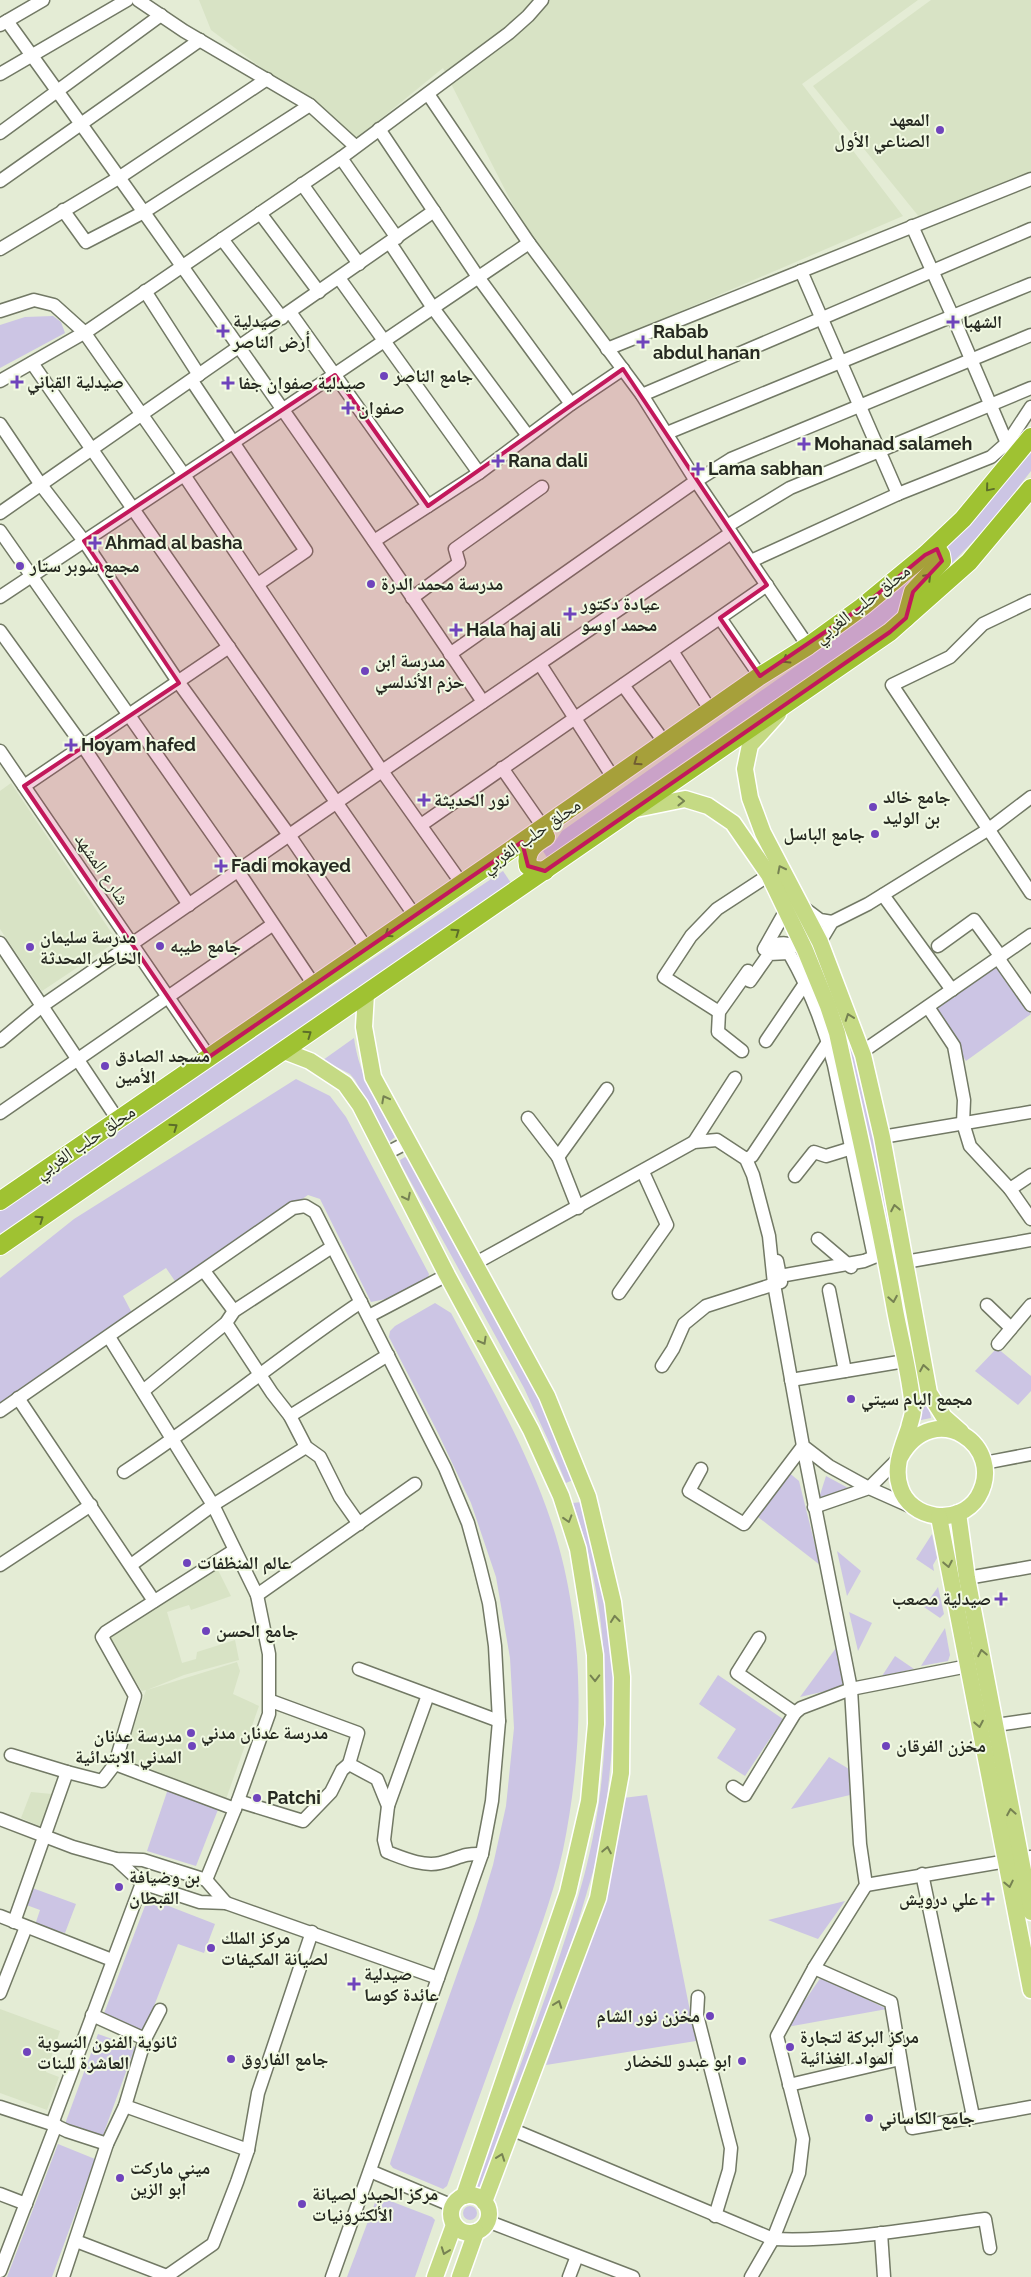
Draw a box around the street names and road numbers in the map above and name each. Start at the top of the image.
street label: محلق حلب الغربي [810,560,917,651]
street label: محلق حلب الغربي [477,794,587,881]
street label: شارع المشهد [70,829,134,909]
street label: محلق حلب الغربي [31,1100,141,1187]

